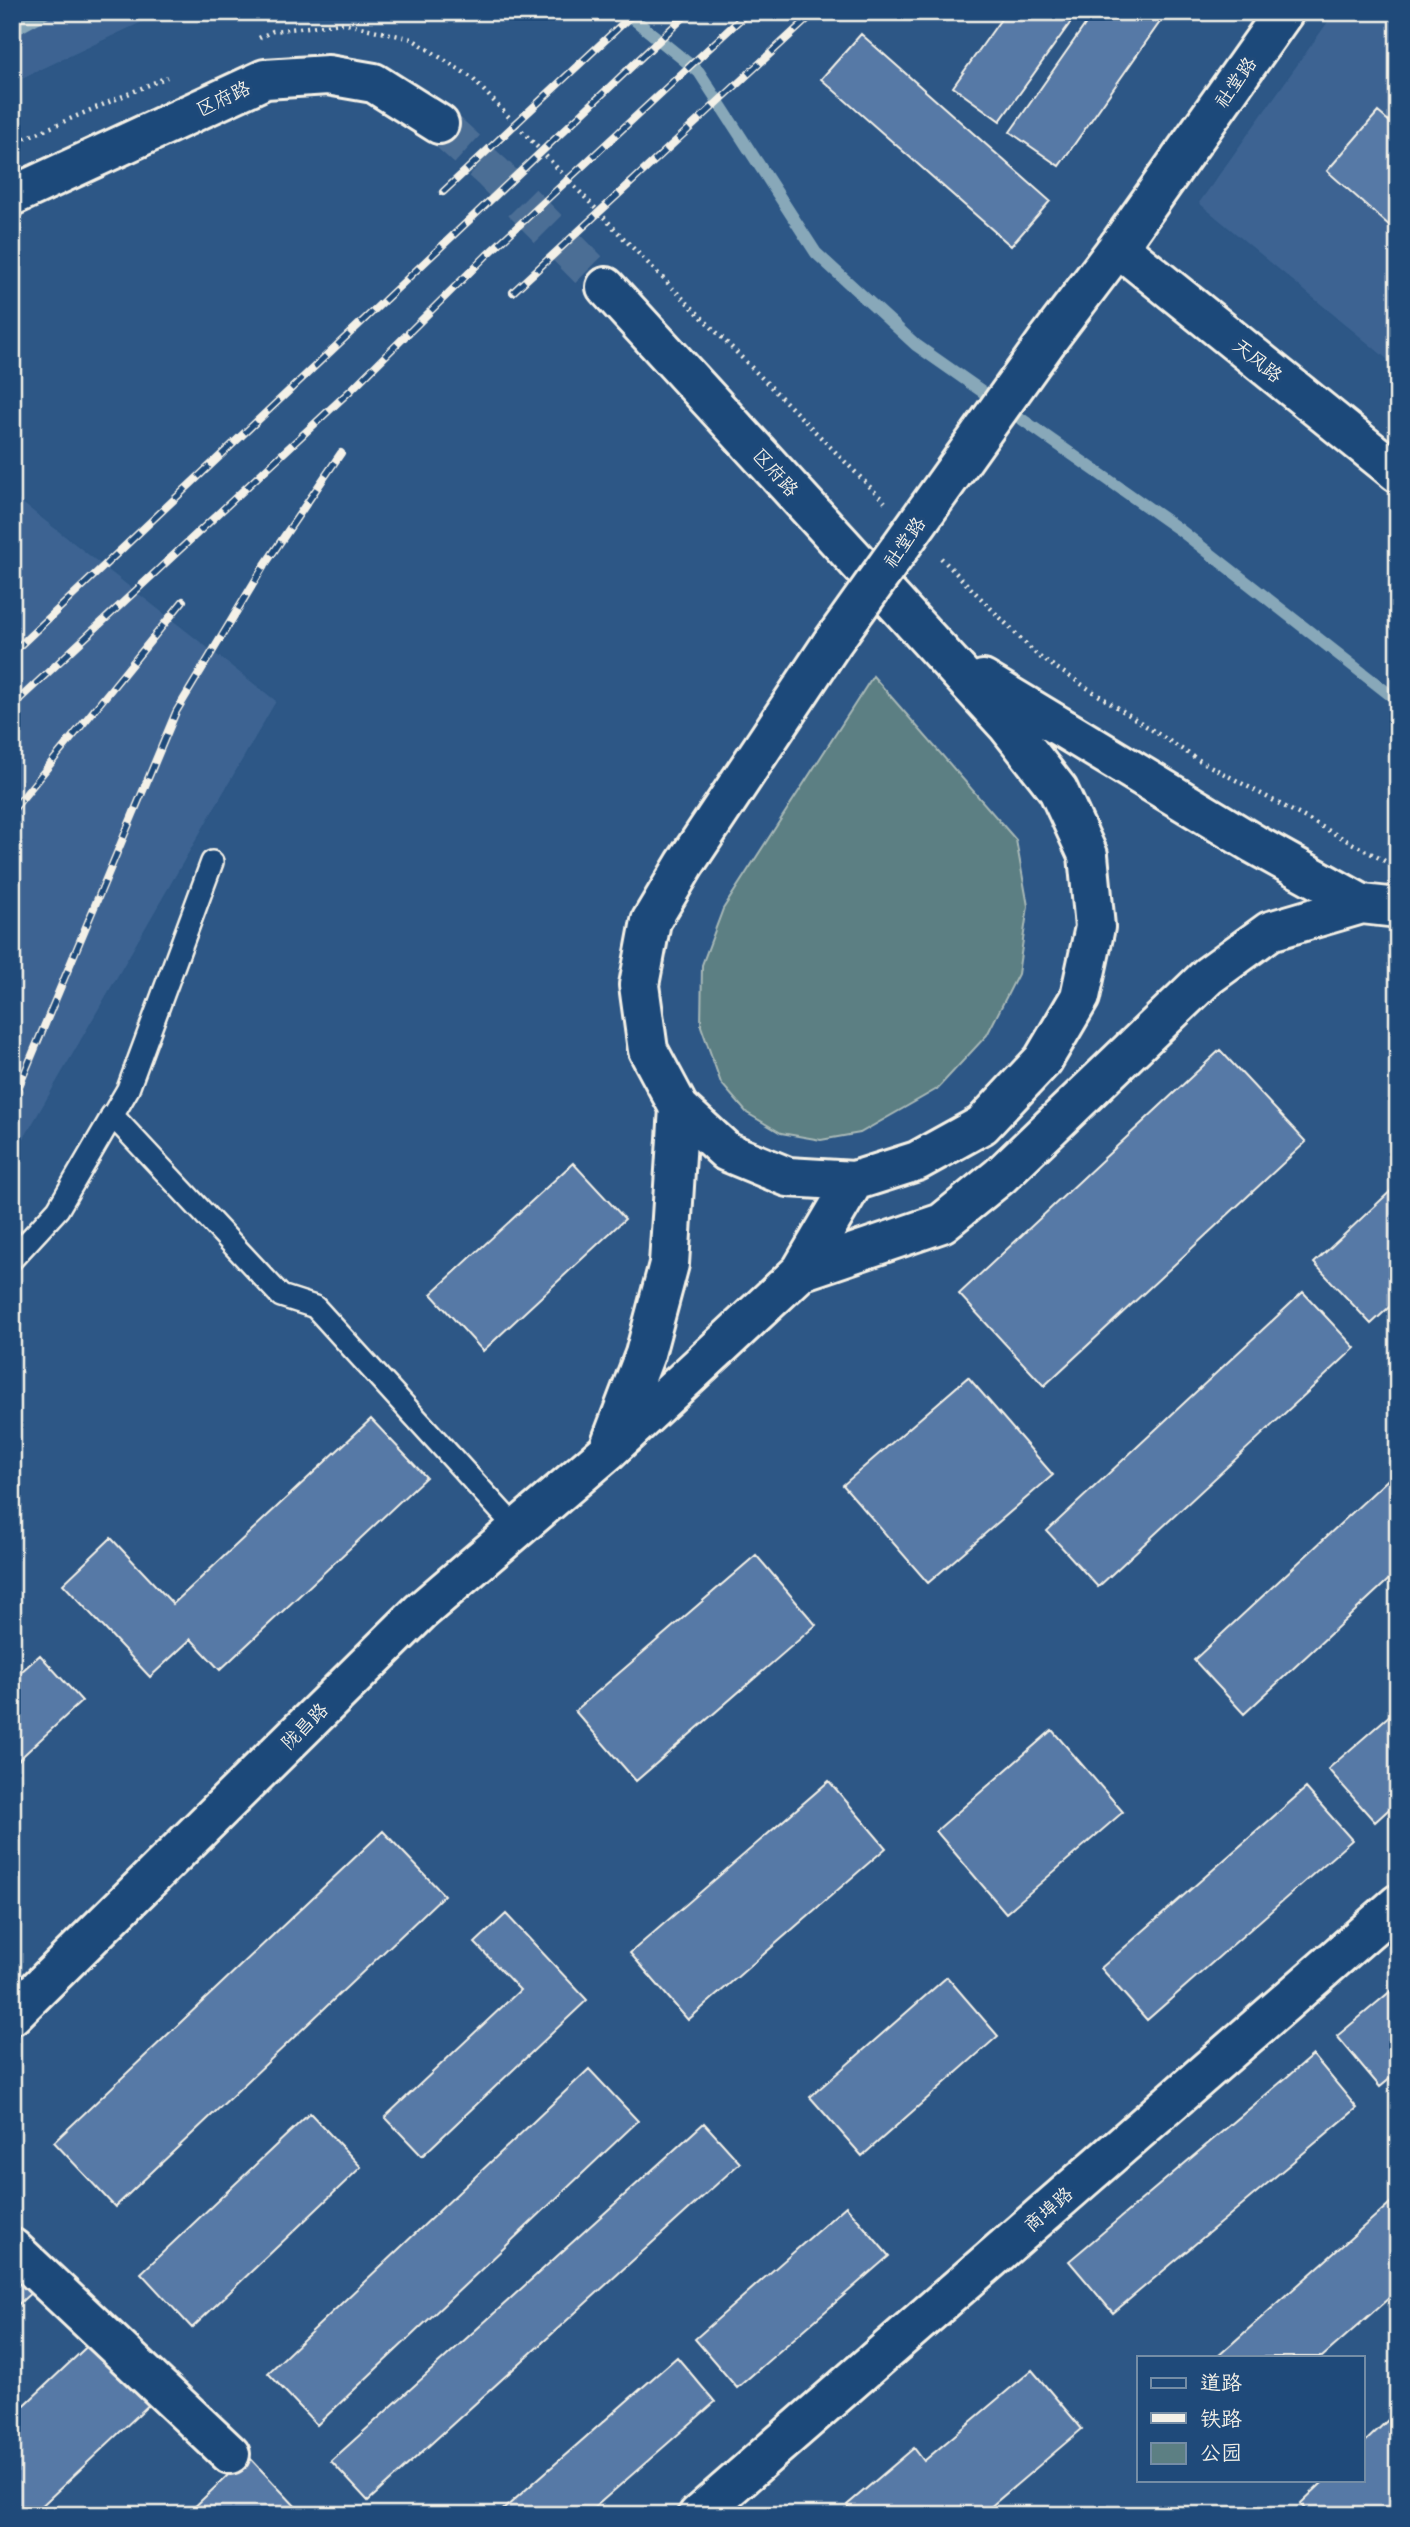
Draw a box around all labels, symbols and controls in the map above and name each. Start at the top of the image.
street label: 社堂路 [1209,52,1261,112]
street label: 区府路 [192,75,254,121]
street label: 天风路 [1228,333,1288,387]
street label: 区府路 [748,443,804,501]
street label: 社堂路 [878,512,930,572]
street label: 陇昌路 [275,1697,333,1755]
street label: 商埠路 [1019,2181,1077,2237]
legend [1137,2356,1364,2482]
text: 道路 [1200,2369,1242,2396]
text: 铁路 [1200,2405,1242,2432]
text: 公园 [1200,2439,1242,2466]

